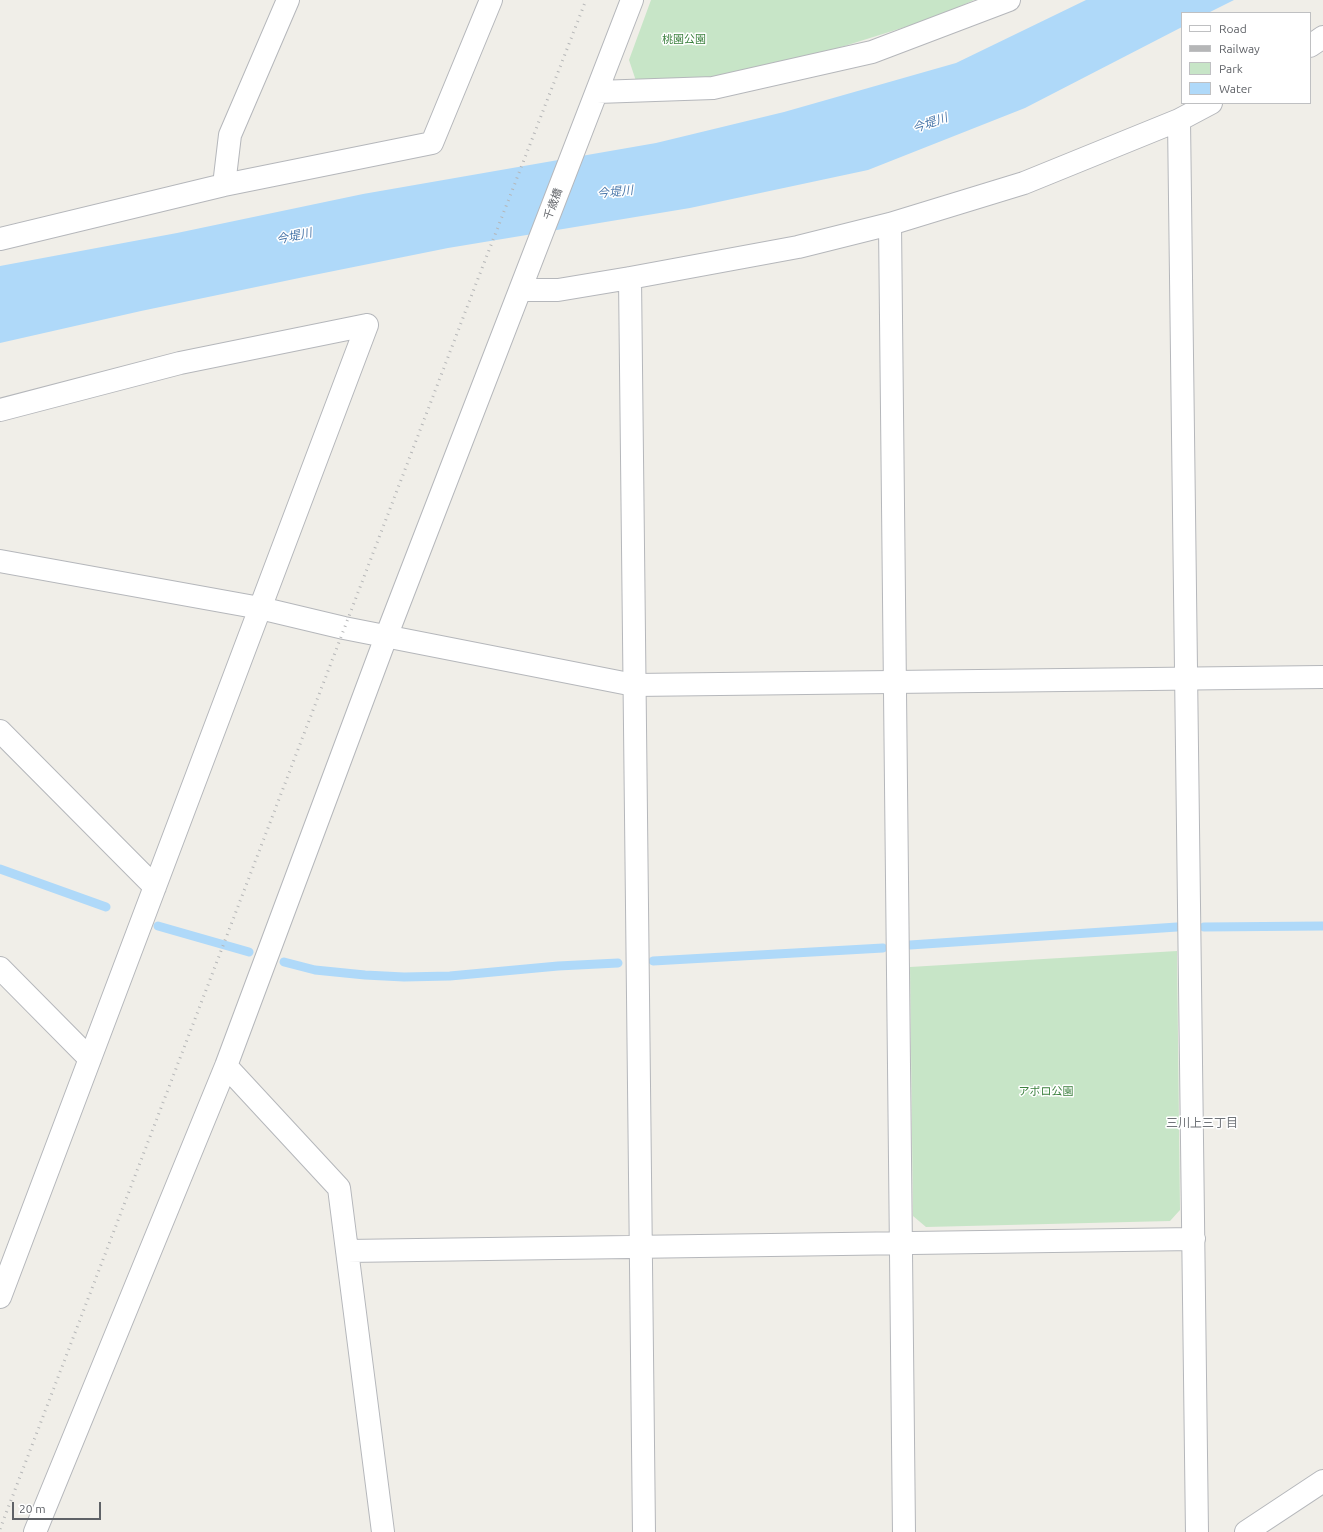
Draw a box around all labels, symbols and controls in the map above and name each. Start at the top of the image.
legend [1181,12,1311,104]
text: Road [1219,22,1247,35]
park label: 桃園公園 [662,32,706,46]
text: Railway [1219,42,1260,55]
text: Park [1219,62,1243,75]
text: Water [1219,82,1252,95]
water label: 今堤川 [911,110,949,136]
water label: 今堤川 [596,183,634,201]
street label: 千歳橋 [541,186,565,222]
water label: 今堤川 [275,225,313,247]
park label: アポロ公園 [1019,1084,1073,1098]
district label: 三川上三丁目 [1166,1116,1238,1130]
scale bar [14,1494,103,1520]
text: 20 m [19,1502,46,1515]

